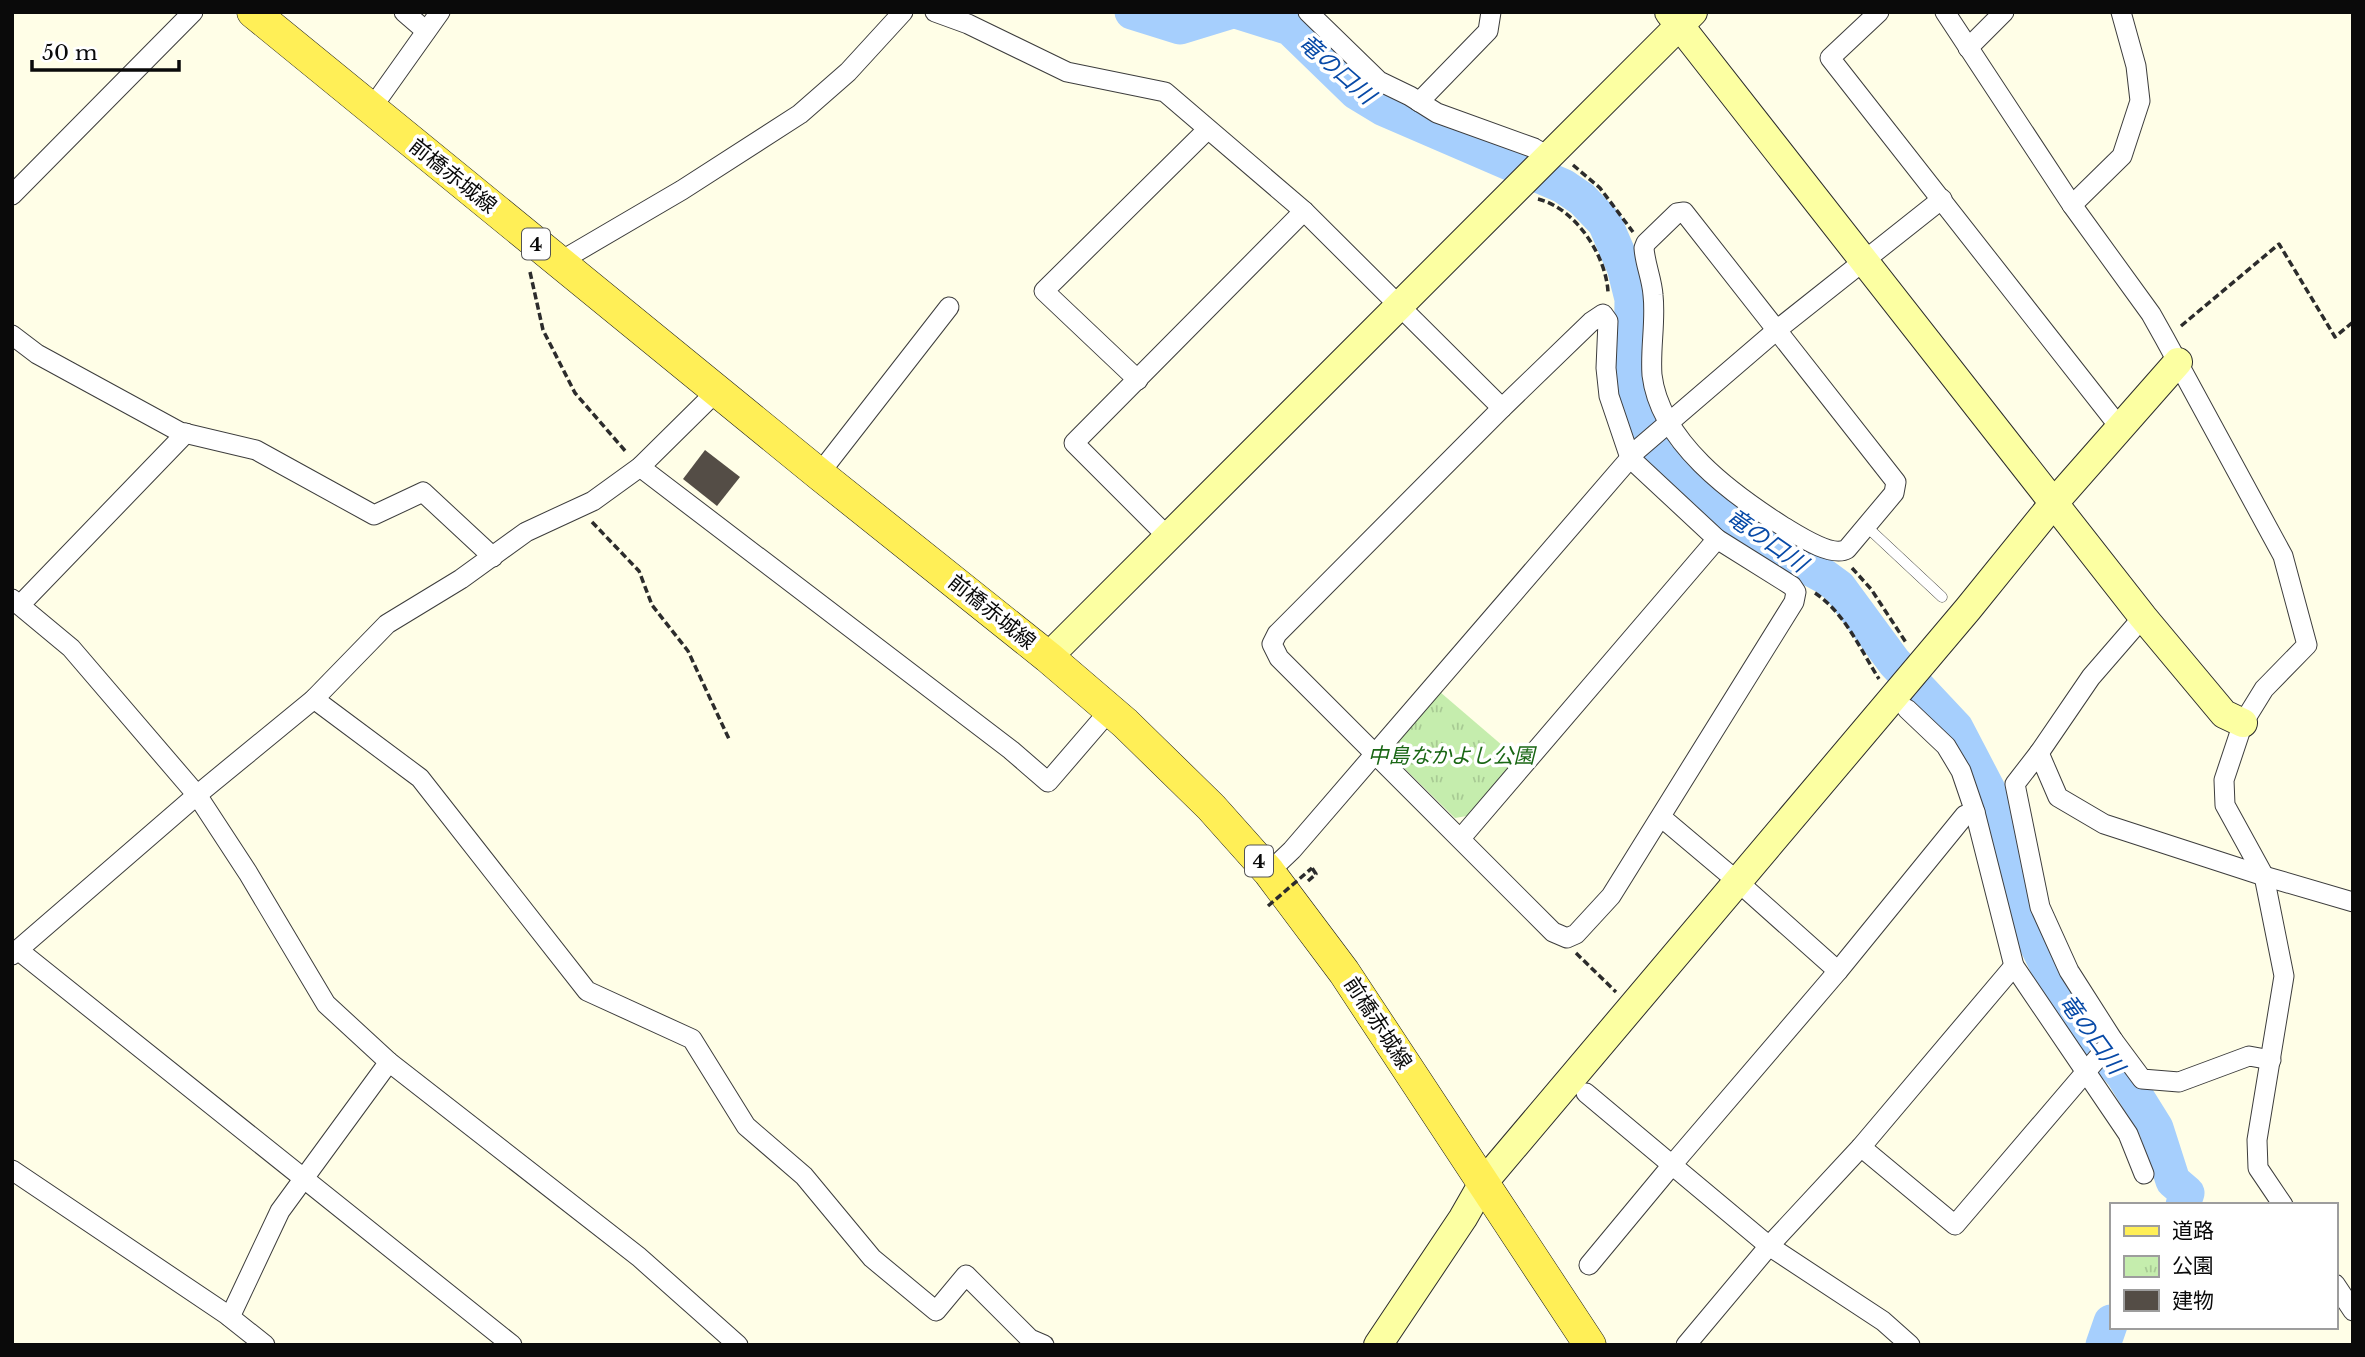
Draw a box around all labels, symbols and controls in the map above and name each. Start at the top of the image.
scale bar [32,28,178,72]
water label: 竜の口川 [1293,28,1383,112]
text: 50 m [42,40,98,66]
street label: 前橋赤城線 [404,133,502,219]
road number: 4 [522,228,550,260]
water label: 竜の口川 [1721,502,1815,580]
street label: 前橋赤城線 [943,569,1041,655]
park label: 中島なかよし公園 [1368,743,1537,769]
road number: 4 [1245,846,1273,876]
street label: 前橋赤城線 [1339,972,1417,1074]
water label: 竜の口川 [2054,989,2132,1082]
legend [2110,1203,2337,1329]
text: 道路 [2172,1218,2214,1244]
text: 公園 [2172,1253,2214,1279]
text: 建物 [2172,1288,2214,1314]

